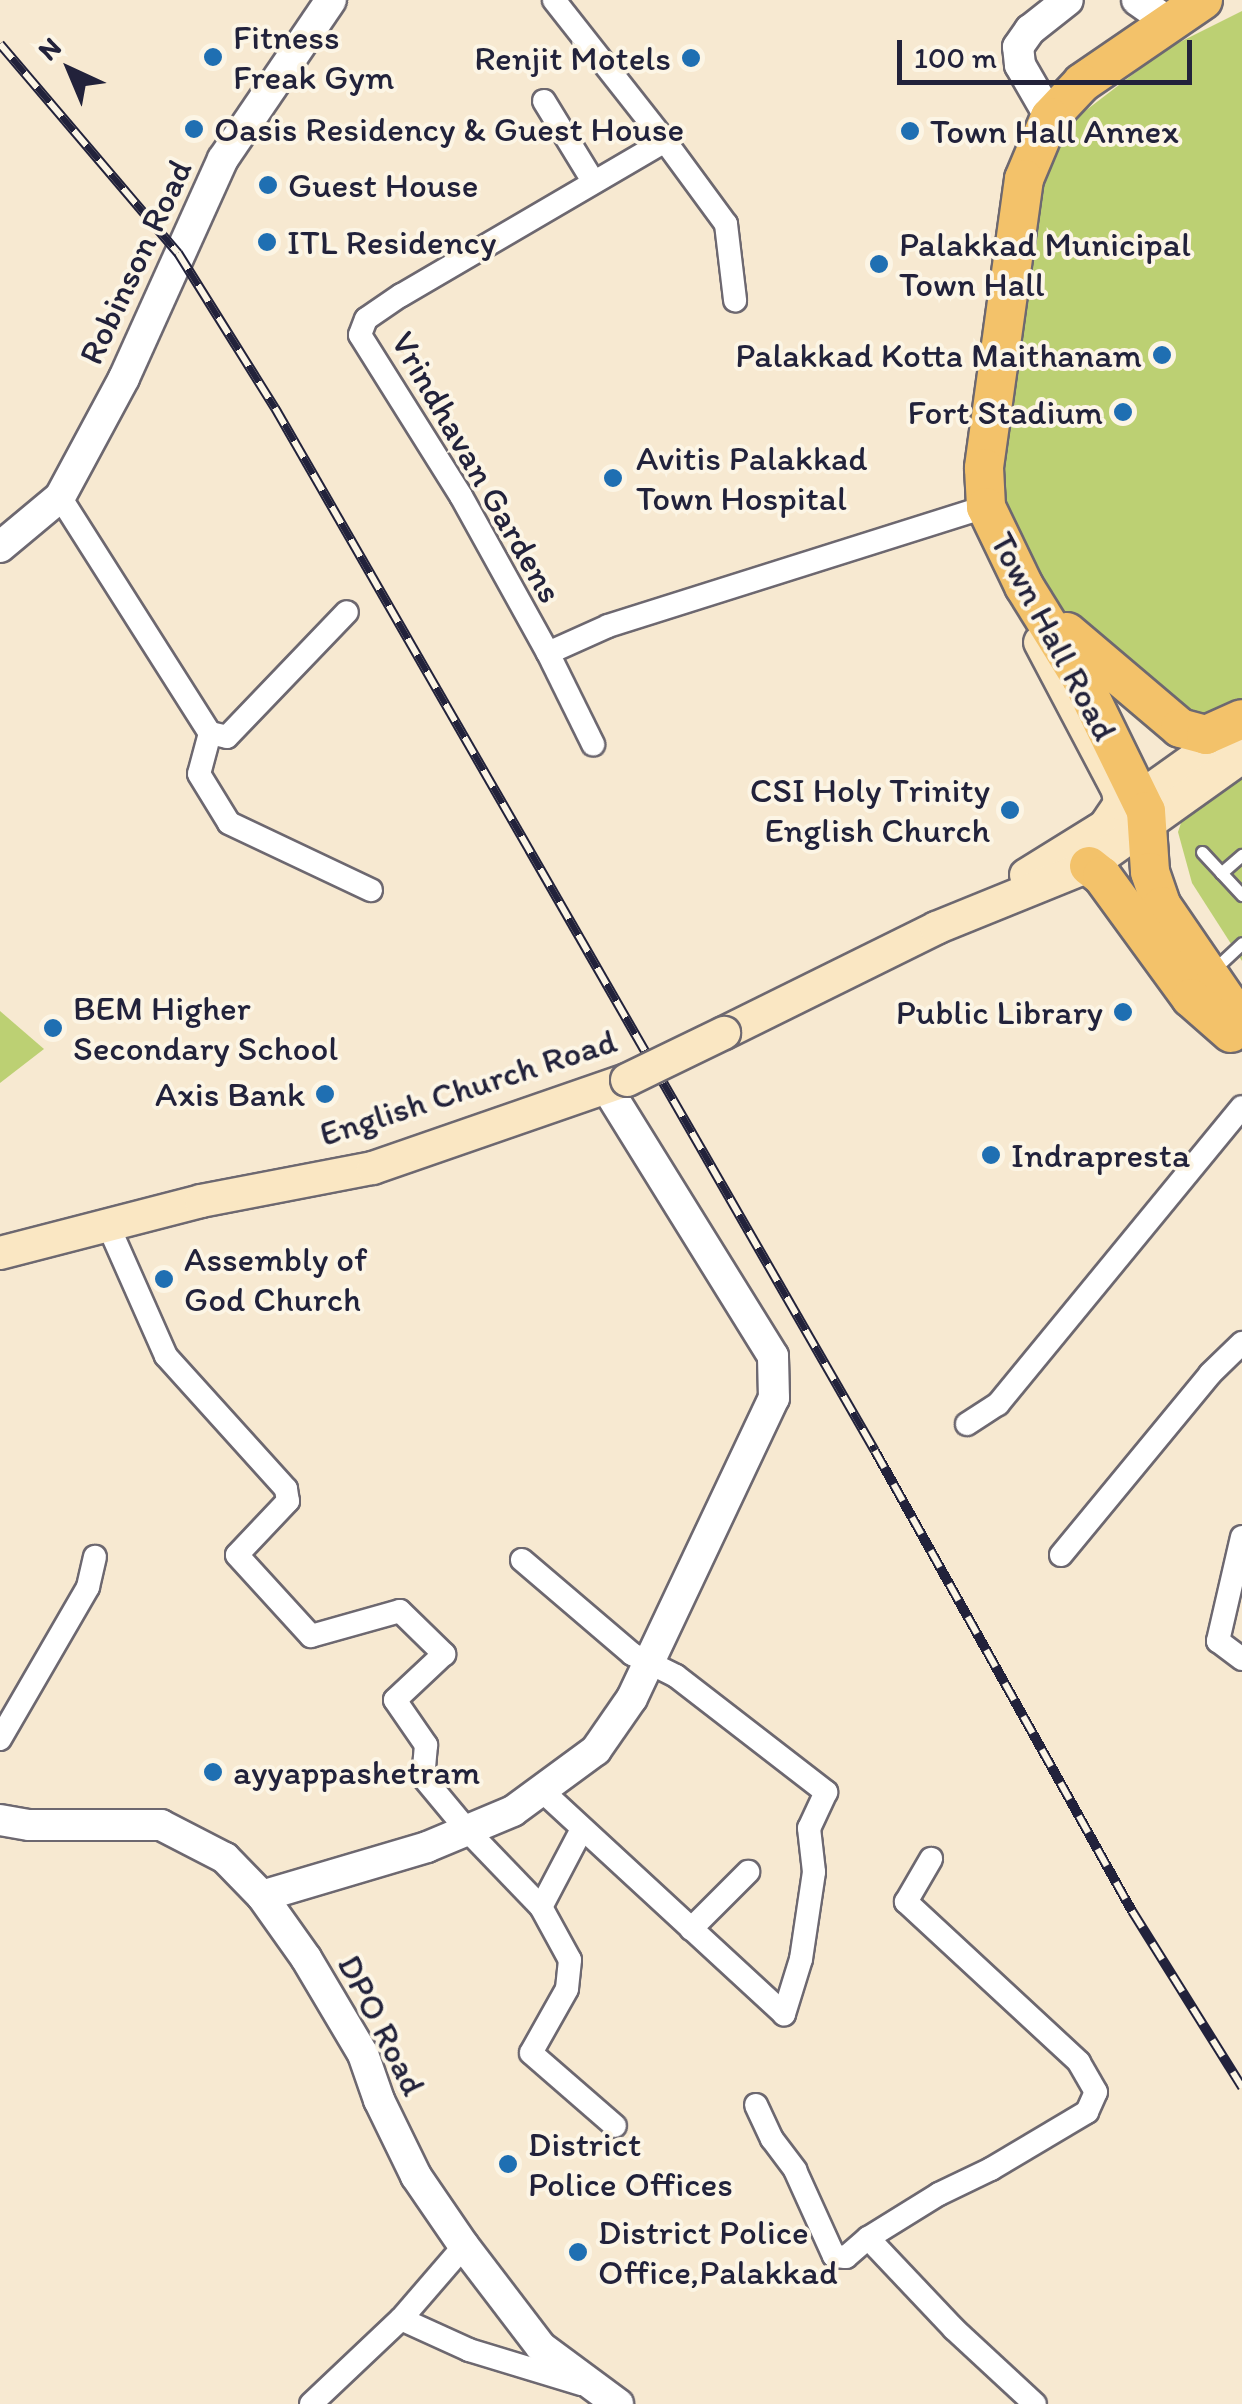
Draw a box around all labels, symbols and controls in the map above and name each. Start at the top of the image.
place label: Fitness Freak Gym [233,16,393,98]
north arrow [20,20,120,120]
scale bar [902,20,1197,82]
text: N [31,30,68,67]
place label: Renjit Motels [474,37,671,79]
text: 100 m [914,39,997,76]
marker: Fitness Freak Gym [202,46,224,68]
marker: Renjit Motels [680,47,702,69]
place label: Oasis Residency & Guest House [214,108,684,150]
place label: Town Hall Annex [930,110,1179,152]
marker: Oasis Residency & Guest House [183,118,205,140]
marker: Town Hall Annex [899,120,921,142]
street label: Robinson Road [69,153,201,371]
place label: Guest House [288,164,478,206]
marker: Guest House [257,174,279,196]
place label: ITL Residency [287,221,496,263]
place label: Palakkad Municipal Town Hall [899,223,1192,305]
marker: ITL Residency [256,231,278,253]
marker: Palakkad Municipal Town Hall [868,253,890,275]
street label: Vrindhavan Gardens [382,324,572,610]
place label: Palakkad Kotta Maithanam [735,334,1142,376]
marker: Palakkad Kotta Maithanam [1151,344,1173,366]
place label: Fort Stadium [906,391,1103,433]
marker: Fort Stadium [1112,401,1134,423]
place label: Avitis Palakkad Town Hospital [636,437,866,519]
marker: Avitis Palakkad Town Hospital [600,465,626,491]
street label: Town Hall Road [981,525,1127,747]
place label: CSI Holy Trinity English Church [753,769,990,851]
marker: CSI Holy Trinity English Church [999,799,1021,821]
place label: BEM Higher Secondary School [73,987,337,1069]
place label: Public Library [897,991,1103,1033]
marker: Public Library [1112,1001,1134,1023]
marker: BEM Higher Secondary School [42,1017,64,1039]
street label: English Church Road [314,1019,622,1155]
place label: Axis Bank [154,1073,305,1115]
marker: Axis Bank [314,1083,336,1105]
place label: Indrapresta [1011,1134,1190,1176]
marker: Indrapresta [980,1144,1002,1166]
place label: Assembly of God Church [184,1238,367,1320]
marker: Assembly of God Church [153,1268,175,1290]
place label: ayyappashetram [233,1751,480,1793]
marker: ayyappashetram [202,1761,224,1783]
street label: DPO Road [329,1948,435,2102]
place label: District Police Offices [528,2123,733,2205]
marker: District Police Offices [497,2153,519,2175]
place label: District Police Office,Palakkad [598,2211,838,2293]
marker: District Police Office,Palakkad [567,2241,589,2263]

